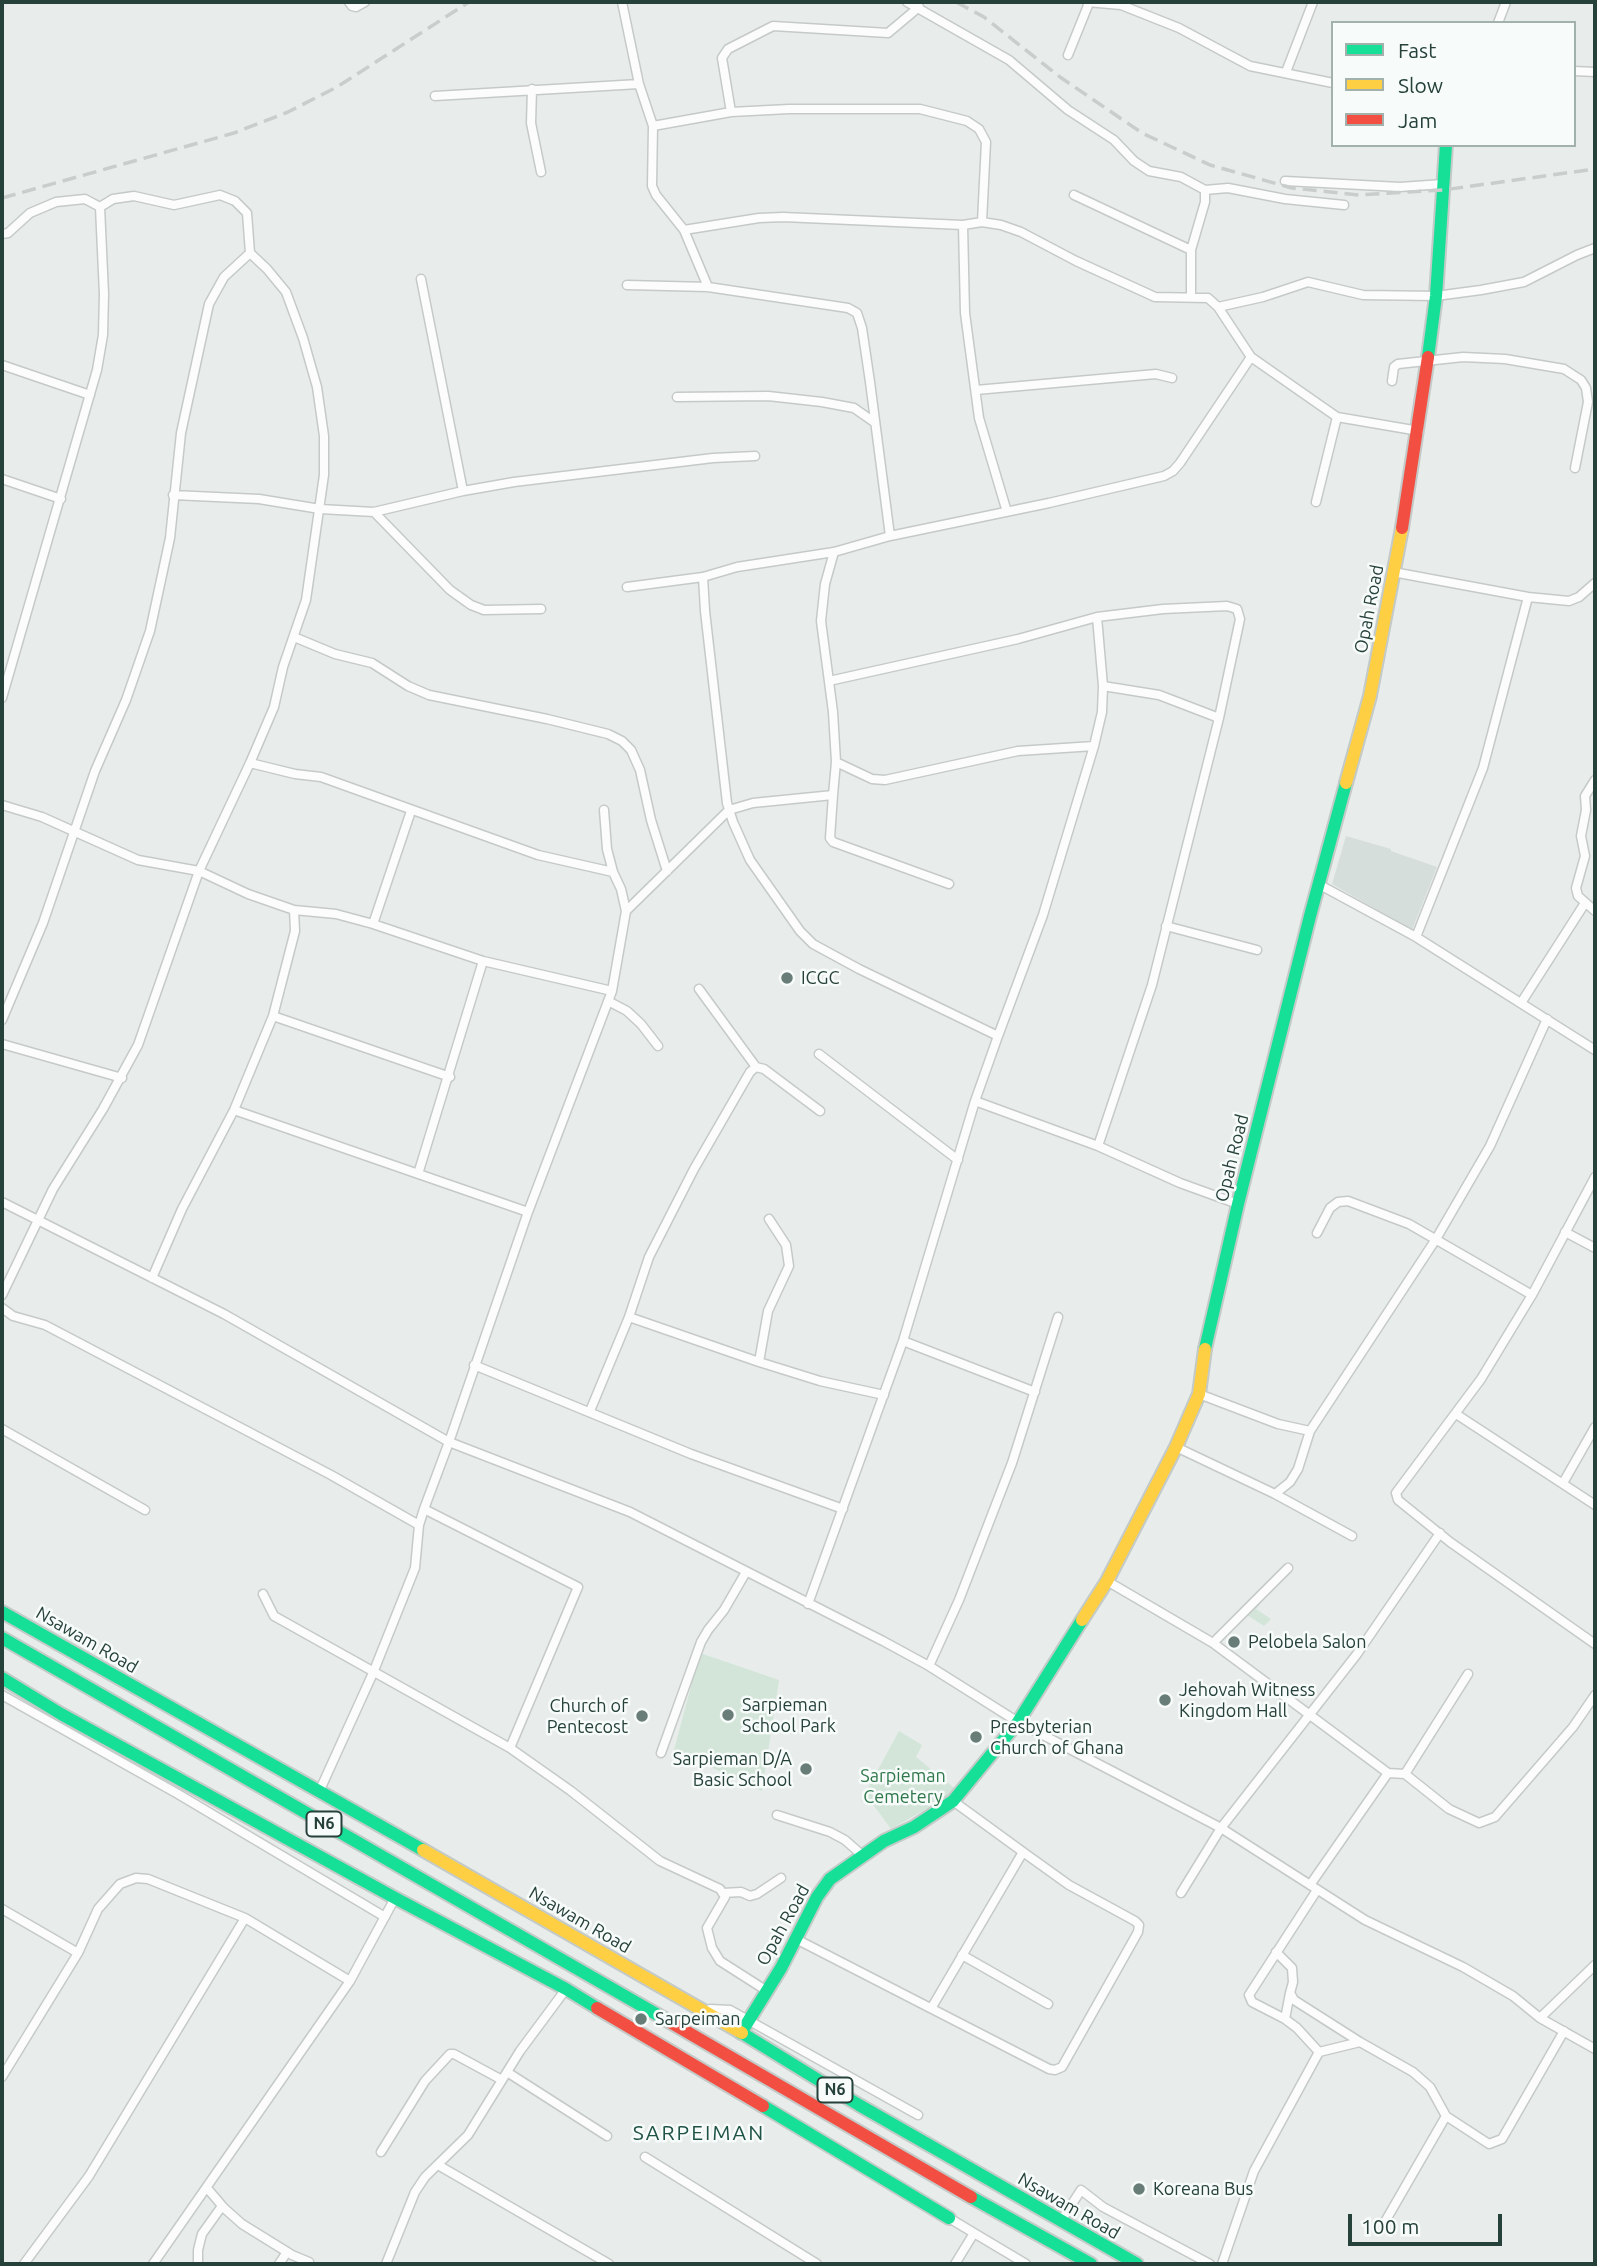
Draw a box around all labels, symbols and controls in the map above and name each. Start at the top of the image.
legend [1331,21,1576,147]
text: Fast [1398,38,1436,62]
text: Slow [1398,73,1443,97]
text: Jam [1398,108,1437,132]
street label: Opah Road [1350,563,1388,655]
place label: ICGC [801,967,839,989]
marker: ICGC [779,970,795,986]
street label: Opah Road [1211,1112,1253,1204]
street label: Nsawam Road [32,1602,142,1678]
place label: Pelobela Salon [1248,1631,1366,1653]
marker: Pelobela Salon [1226,1634,1242,1650]
place label: Jehovah Witness Kingdom Hall [1179,1679,1315,1722]
marker: Jehovah Witness Kingdom Hall [1157,1692,1173,1708]
place label: Sarpieman School Park [742,1694,836,1736]
place label: Church of Pentecost [547,1695,628,1738]
marker: Sarpieman School Park [720,1707,736,1723]
marker: Church of Pentecost [634,1708,650,1724]
place label: Presbyterian Church of Ghana [990,1716,1124,1758]
marker: Presbyterian Church of Ghana [968,1729,984,1745]
place label: Sarpieman D/A Basic School [673,1748,792,1790]
marker: Sarpieman D/A Basic School [798,1761,814,1777]
park label: Sarpieman Cemetery [860,1765,946,1808]
road number: N6 [306,1812,342,1836]
street label: Opah Road [752,1881,814,1969]
street label: Nsawam Road [525,1882,635,1958]
place label: Sarpeiman [655,2008,740,2030]
marker: Sarpeiman [633,2011,649,2027]
road number: N6 [818,2078,852,2102]
district label: SARPEIMAN [634,2120,764,2146]
street label: Nsawam Road [1014,2168,1124,2244]
place label: Koreana Bus [1153,2178,1253,2200]
marker: Koreana Bus [1131,2181,1147,2197]
scale bar [1352,2200,1506,2244]
text: 100 m [1361,2214,1419,2238]

